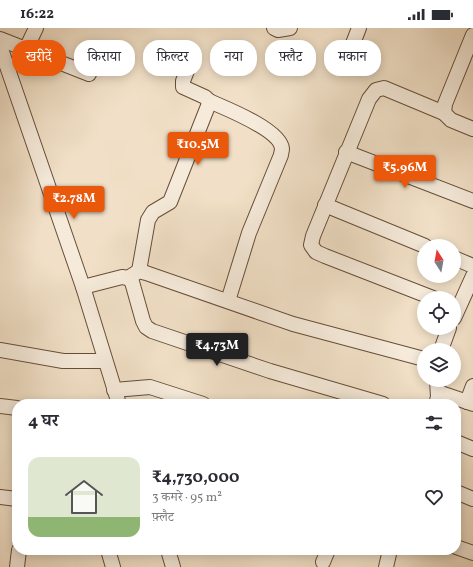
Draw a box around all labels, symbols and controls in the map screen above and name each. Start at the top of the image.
text: 16:22 [20,4,54,25]
chip: खरीदें [12,40,66,76]
chip: किराया [74,40,135,76]
chip: फ़िल्टर [143,40,202,76]
chip: नया [210,40,257,76]
chip: फ़्लैट [265,40,316,76]
chip: मकान [324,40,381,76]
pin: ₹10.5M [165,132,231,166]
text: ₹10.5M [177,136,219,154]
pin: ₹5.96M [372,155,438,189]
text: ₹5.96M [383,159,427,177]
pin: ₹2.78M [41,186,107,220]
text: ₹2.78M [53,190,95,208]
north arrow [417,239,461,283]
map controls [417,239,461,387]
button: locate [417,291,461,335]
pin: ₹4.73M [184,333,250,367]
text: ₹4.73M [195,337,239,355]
button: layers [417,343,461,387]
text: 4 घर [28,410,59,433]
icon: filters [423,412,445,434]
text: ₹4,730,000 [152,466,240,489]
icon: home [60,473,108,521]
icon: heart [423,486,445,508]
text: 3 कमरे · 95 m² [152,489,222,507]
text: फ़्लैट [152,509,174,527]

